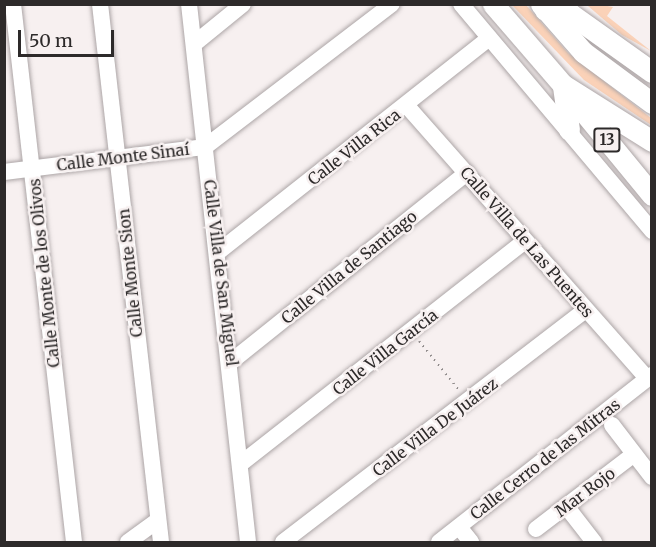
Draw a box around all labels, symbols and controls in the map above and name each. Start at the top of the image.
scale bar [21,18,117,56]
text: 50 m [29,29,73,52]
street label: Calle Villa Rica [304,105,404,189]
road number: 13 [592,128,622,152]
street label: Calle Monte Sinaí [55,139,191,175]
street label: Calle Villa de Las Puentes [456,163,598,321]
street label: Calle Monte de los Olivos [25,178,63,368]
street label: Calle Villa de San Miguel [200,179,242,367]
street label: Calle Villa de Santiago [277,206,421,328]
street label: Calle Monte Sion [114,208,146,338]
street label: Calle Villa García [329,305,441,399]
street label: Calle Villa De Juárez [369,374,501,480]
street label: Calle Cerro de las Mitras [466,395,624,523]
street label: Mar Rojo [551,463,619,521]

